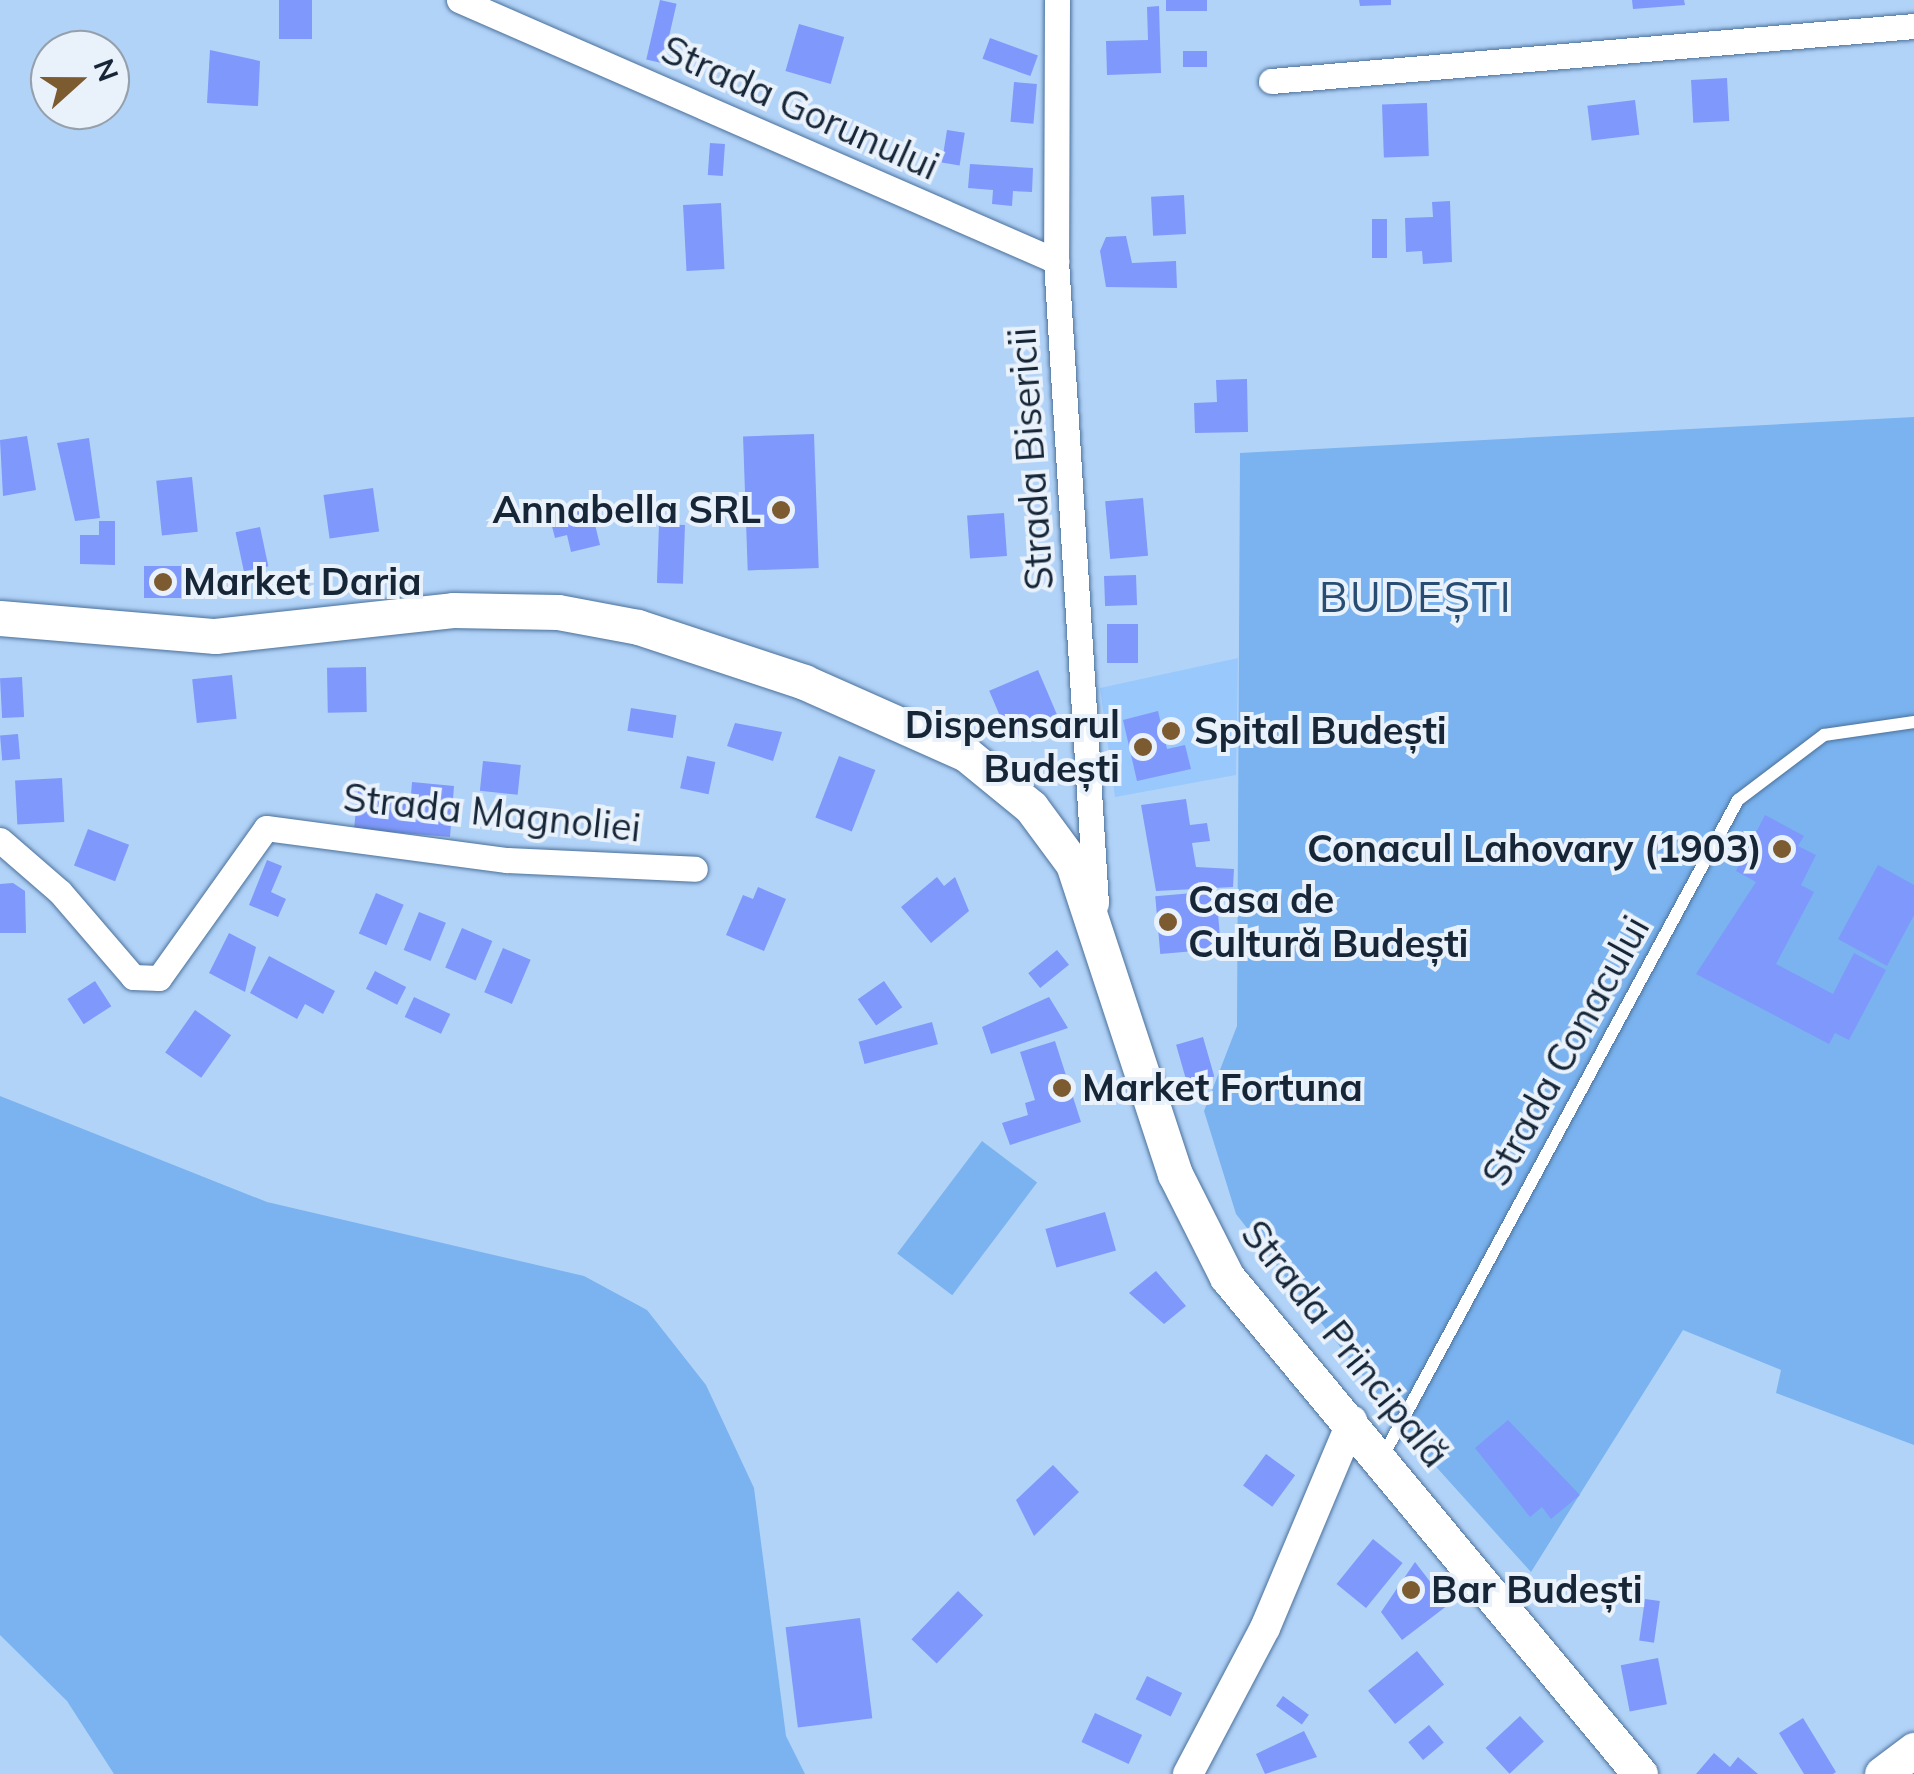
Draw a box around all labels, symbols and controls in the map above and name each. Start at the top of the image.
street label: Strada Gorunului [655,27,945,189]
north arrow [30,30,130,130]
text: N [86,54,127,86]
street label: Strada Bisericii [999,326,1063,592]
place label: Annabella SRL [492,487,761,533]
marker: Annabella SRL [770,499,792,521]
place label: Market Daria [183,559,422,605]
marker: Market Daria [152,571,174,593]
district label: BUDEȘTI [1319,572,1513,622]
place label: Dispensarul Budești [905,702,1120,792]
place label: Spital Budești [1194,708,1447,754]
marker: Spital Budești [1158,718,1184,744]
marker: Dispensarul Budești [1130,734,1156,760]
street label: Strada Magnoliei [341,775,643,851]
place label: Conacul Lahovary (1903) [1307,826,1762,872]
marker: Conacul Lahovary (1903) [1771,838,1793,860]
place label: Casa de Cultură Budești [1188,877,1468,966]
street label: Strada Conacului [1473,908,1659,1194]
marker: Casa de Cultură Budești [1157,911,1179,933]
place label: Market Fortuna [1082,1065,1363,1111]
marker: Market Fortuna [1051,1077,1073,1099]
street label: Strada Principală [1232,1212,1458,1476]
place label: Bar Budești [1431,1567,1643,1613]
marker: Bar Budești [1400,1579,1422,1601]

